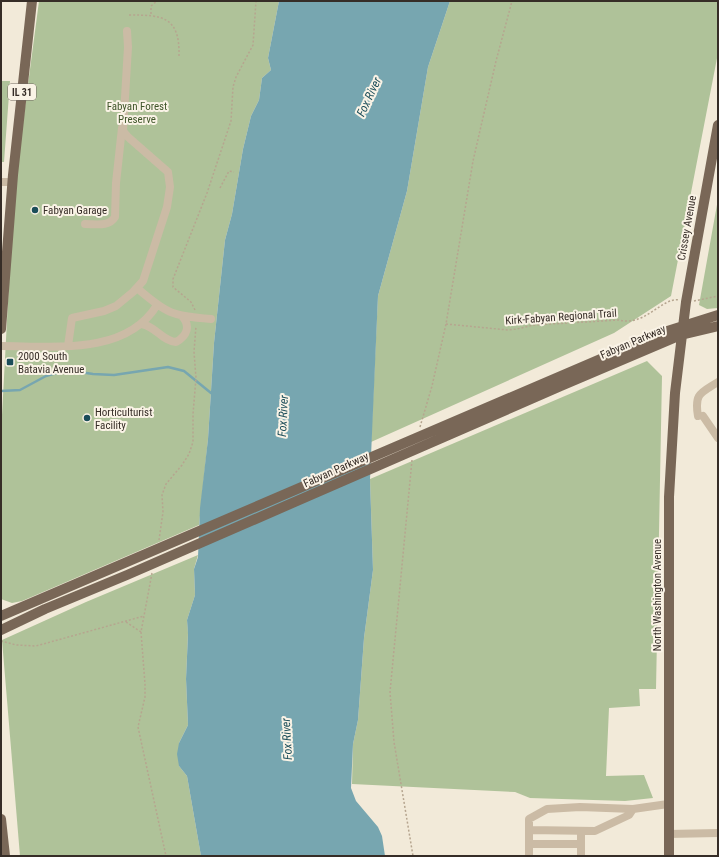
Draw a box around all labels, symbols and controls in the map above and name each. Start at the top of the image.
water label: Fox River [354,75,384,119]
road number: IL 31 [8,84,36,100]
park label: Fabyan Forest Preserve [107,100,167,126]
street label: Crissey Avenue [675,194,699,262]
place label: Fabyan Garage [43,204,107,217]
marker: Fabyan Garage [30,205,40,215]
street label: Kirk-Fabyan Regional Trail [505,307,617,327]
street label: Fabyan Parkway [598,322,668,362]
place label: 2000 South Batavia Avenue [18,350,84,376]
marker: 2000 South Batavia Avenue [5,357,15,367]
water label: Fox River [275,394,291,437]
place label: Horticulturist Facility [95,406,152,432]
marker: Horticulturist Facility [82,413,92,423]
street label: Fabyan Parkway [301,450,371,490]
street label: North Washington Avenue [651,539,664,651]
water label: Fox River [279,717,295,760]

